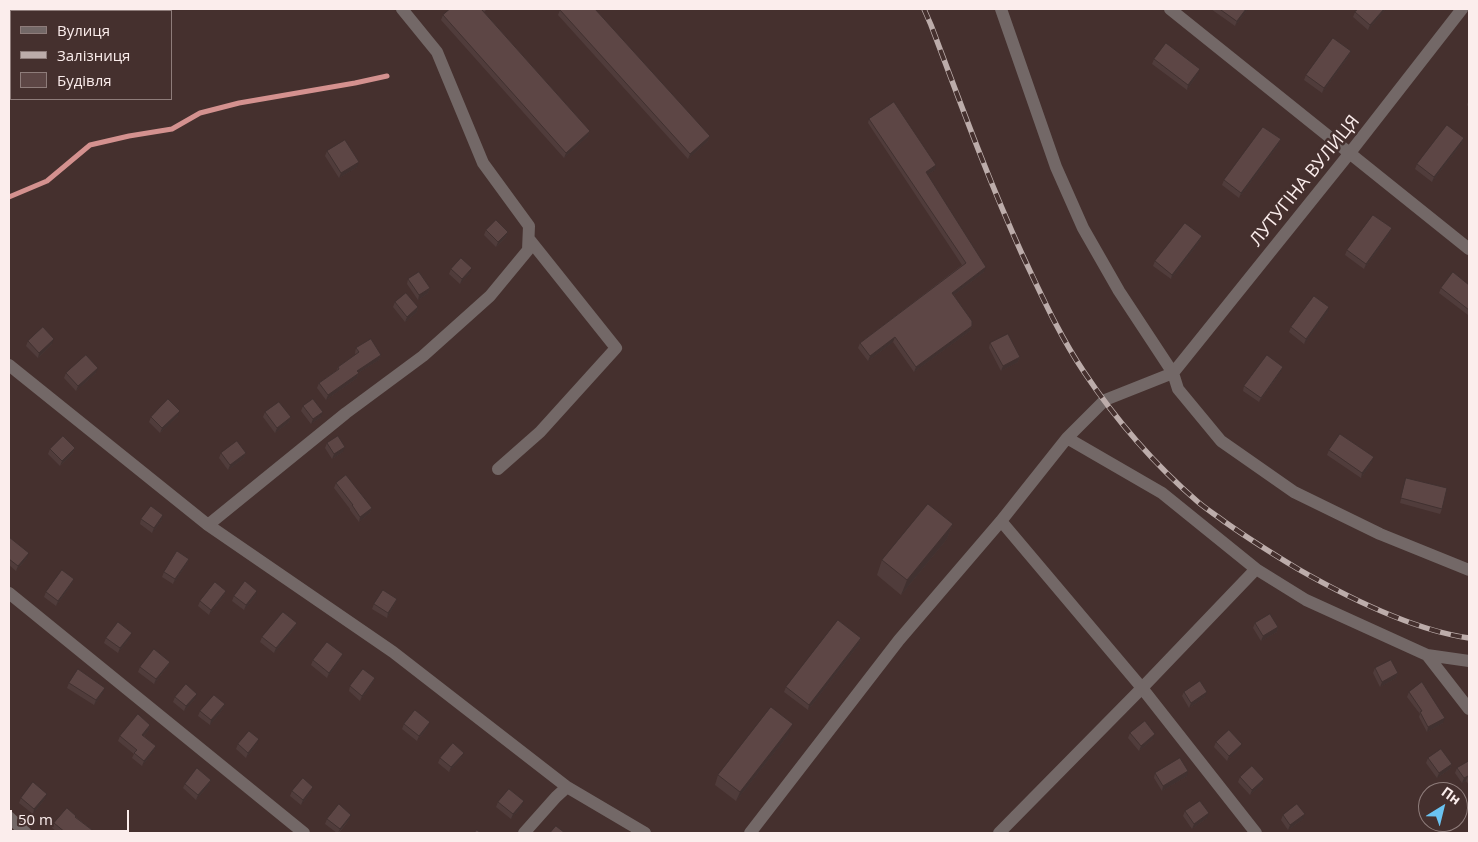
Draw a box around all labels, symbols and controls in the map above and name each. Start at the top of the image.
legend [10,10,172,100]
text: Вулиця [57,20,110,40]
text: Залізниця [57,45,130,65]
text: Будівля [57,70,112,90]
street label: ЛУТУГІНА ВУЛИЦЯ [1246,111,1364,251]
north arrow [1418,782,1468,832]
text: Пн [1438,782,1465,809]
scale bar [12,800,131,832]
text: 50 m [18,809,53,829]

